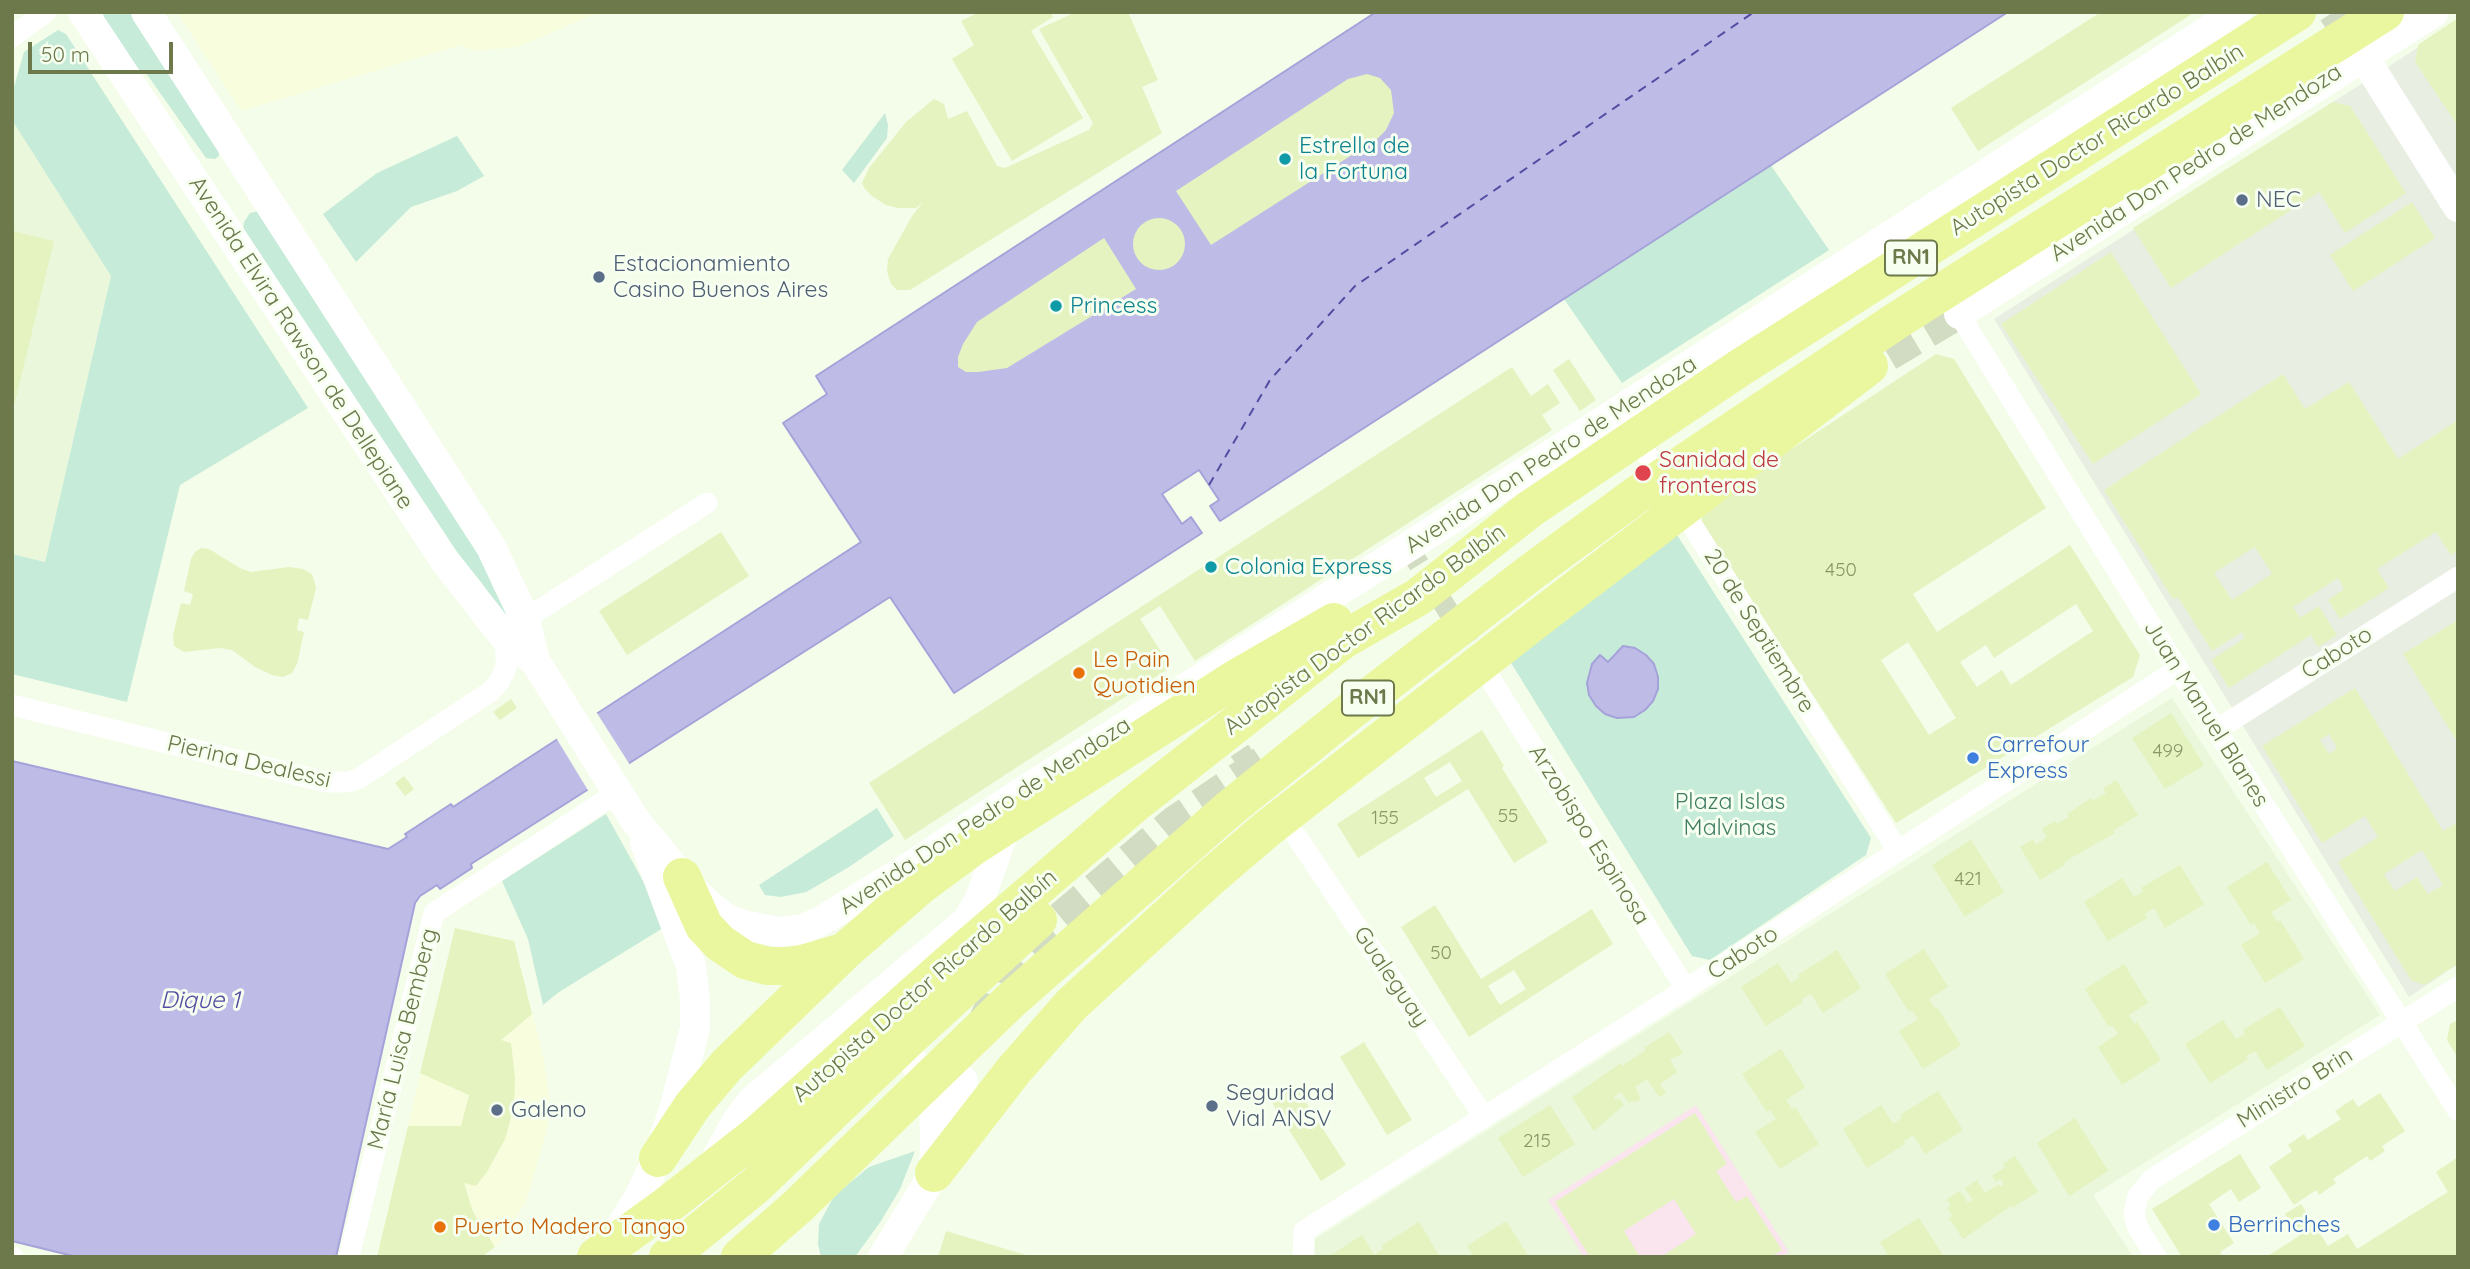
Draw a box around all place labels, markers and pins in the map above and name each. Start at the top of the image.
place label: Estrella de la Fortuna [1299,132,1410,186]
marker: Estrella de la Fortuna [1277,151,1293,167]
place label: NEC [2256,186,2301,214]
marker: NEC [2234,192,2250,208]
place label: Estacionamiento Casino Buenos Aires [613,250,828,304]
marker: Estacionamiento Casino Buenos Aires [591,269,607,285]
place label: Princess [1070,292,1157,320]
marker: Princess [1048,298,1064,314]
place label: Sanidad de fronteras [1659,446,1779,500]
marker: Sanidad de fronteras [1633,463,1653,483]
place label: Colonia Express [1225,553,1392,581]
marker: Colonia Express [1203,559,1219,575]
place label: Le Pain Quotidien [1093,646,1196,700]
marker: Le Pain Quotidien [1071,665,1087,681]
place label: Carrefour Express [1987,731,2089,785]
marker: Carrefour Express [1965,750,1981,766]
place label: Seguridad Vial ANSV [1226,1079,1335,1133]
place label: Galeno [511,1096,586,1124]
marker: Seguridad Vial ANSV [1204,1098,1220,1114]
marker: Galeno [489,1102,505,1118]
place label: Berrinches [2228,1211,2341,1239]
place label: Puerto Madero Tango [454,1213,685,1241]
marker: Berrinches [2206,1217,2222,1233]
marker: Puerto Madero Tango [432,1219,448,1235]

